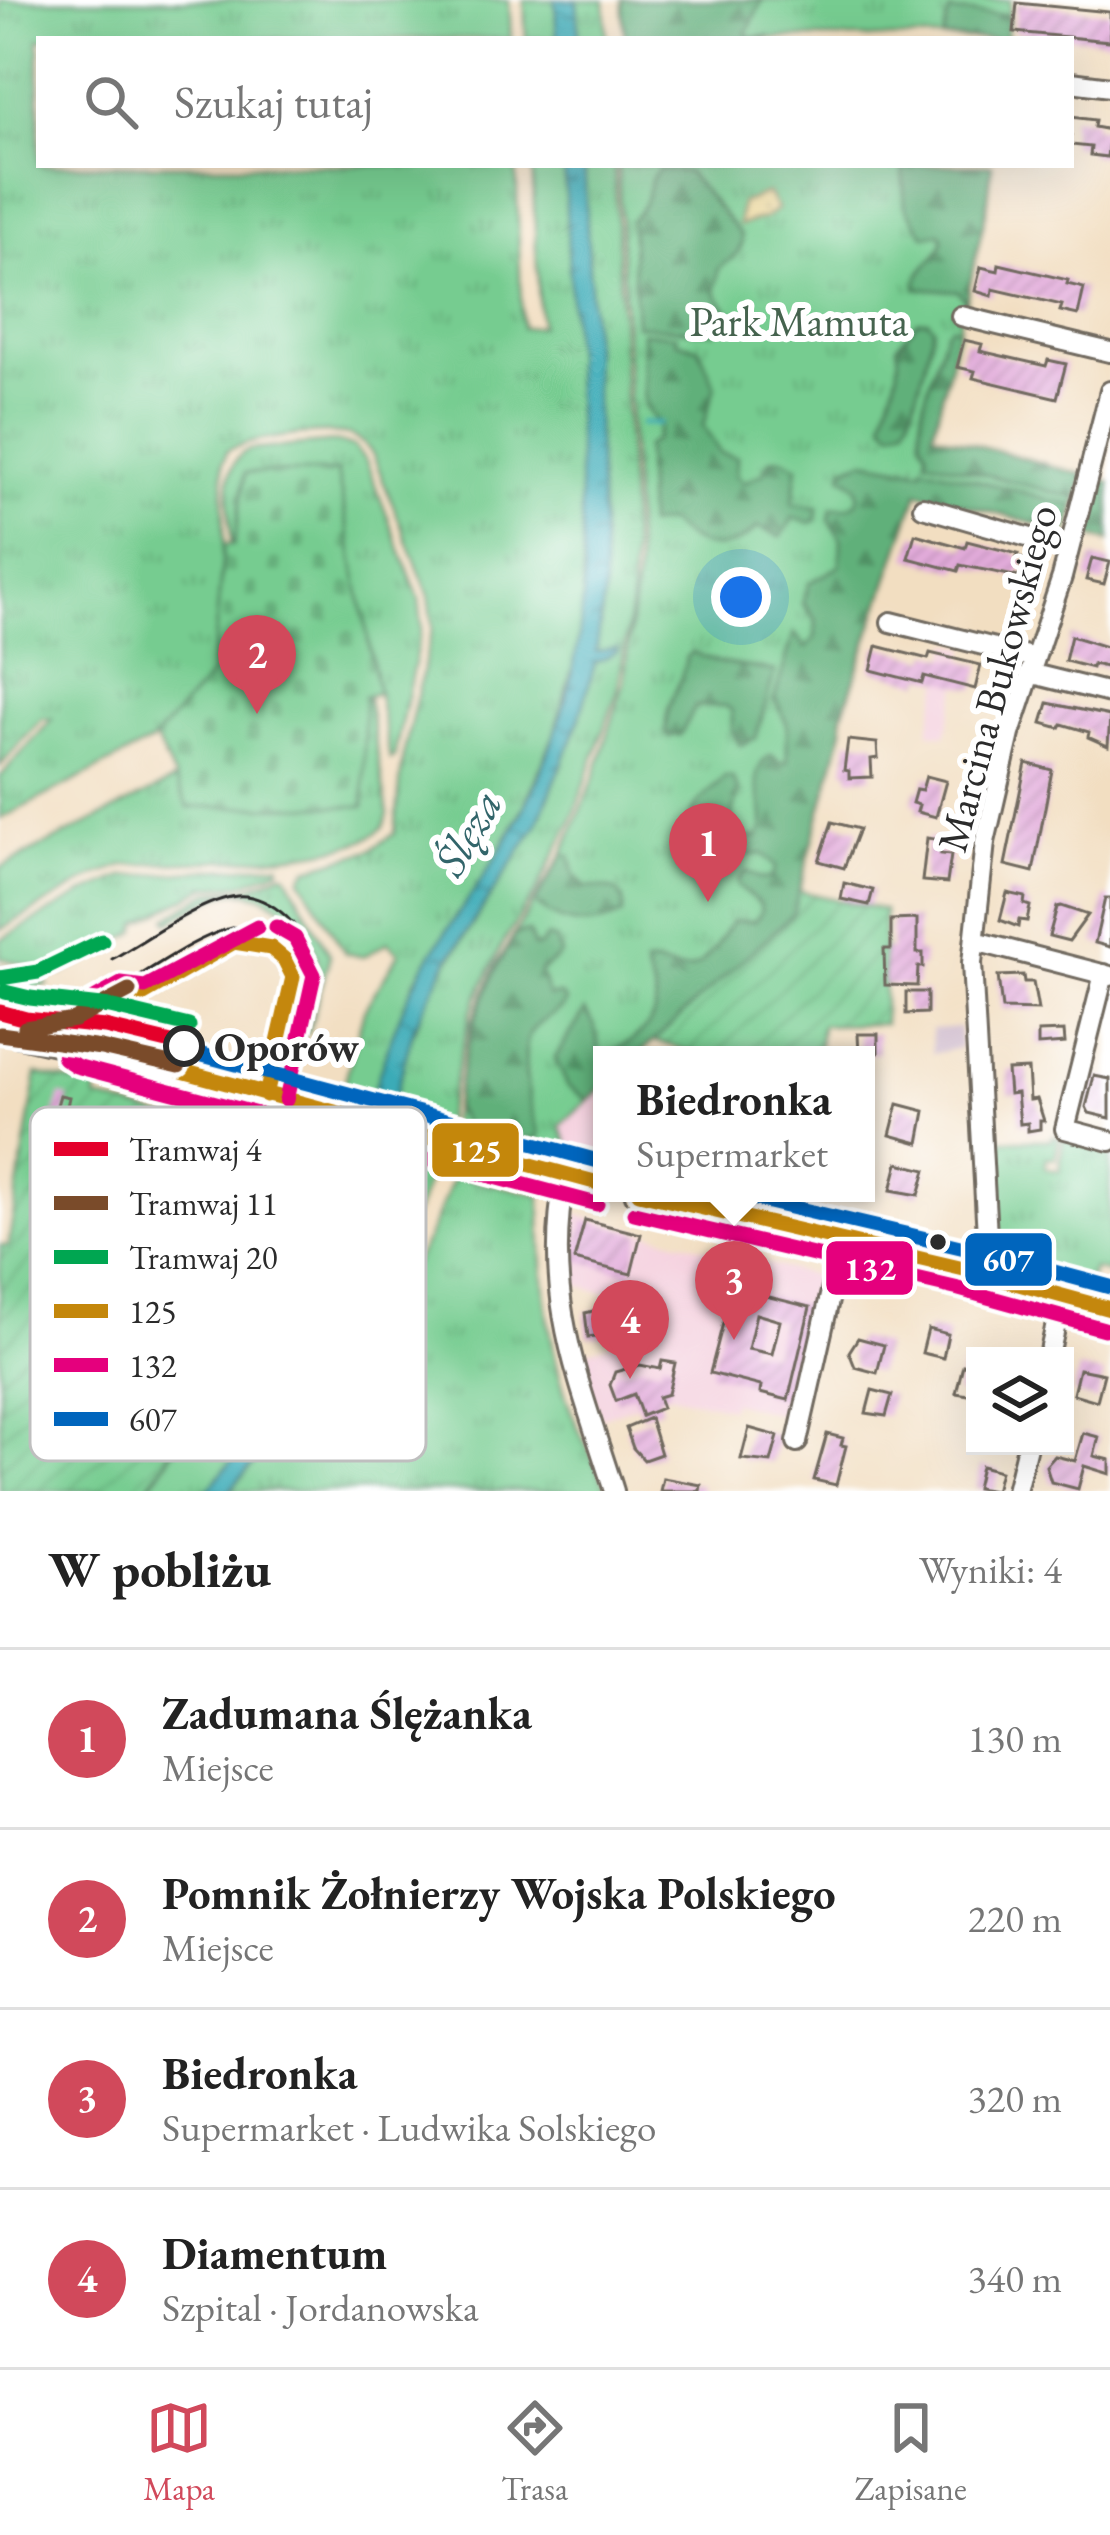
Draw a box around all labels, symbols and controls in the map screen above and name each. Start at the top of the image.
search box [36,36,1074,168]
icon: search [78,69,144,135]
text: Szukaj tutaj [174,73,373,131]
park label: Park Mamuta [690,294,908,349]
street label: Marcina Bukowskiego [924,499,1070,857]
your location [711,567,771,627]
pin: 2 [218,615,296,714]
water label: Ślęza [419,779,514,886]
pin: 1 [669,803,747,902]
place label: Oporów [214,1019,360,1074]
marker: Oporów [165,1027,203,1065]
popup [593,1046,875,1202]
text: Biedronka [636,1070,832,1128]
legend [30,1107,426,1461]
line badge: 125 [430,1121,521,1179]
text: Tramwaj 4 [129,1128,262,1171]
text: Supermarket [636,1128,828,1179]
text: 125 [450,1129,502,1172]
text: Tramwaj 11 [129,1182,278,1225]
unlabelled marker [927,1231,949,1253]
line badge: 607 [963,1231,1054,1288]
text: Tramwaj 20 [129,1236,278,1279]
text: 607 [982,1238,1035,1281]
line badge: 132 [824,1239,915,1297]
pin: 3 [695,1241,773,1340]
text: 132 [844,1247,897,1290]
pin: 4 [591,1280,669,1379]
text: 125 [129,1290,177,1333]
text: 132 [129,1344,177,1387]
map controls [966,1347,1074,1455]
button: layers [966,1347,1074,1455]
text: 607 [129,1398,177,1441]
text: W pobliżu [48,1536,271,1602]
text: Wyniki: 4 [919,1544,1062,1595]
text: Zadumana Ślężanka [162,1684,532,1742]
text: 1 [77,1713,97,1764]
text: 130 m [968,1713,1062,1764]
text: Miejsce [162,1742,274,1793]
text: Pomnik Żołnierzy Wojska Polskiego [162,1864,836,1922]
text: 2 [77,1893,97,1944]
text: 220 m [968,1893,1062,1944]
text: Miejsce [162,1922,274,1973]
text: Biedronka [162,2044,357,2102]
text: 3 [77,2073,97,2124]
text: 320 m [968,2073,1062,2124]
text: Supermarket · Ludwika Solskiego [162,2102,656,2153]
text: Diamentum [162,2224,387,2282]
text: 4 [77,2253,97,2304]
text: 340 m [968,2253,1062,2304]
text: Szpital · Jordanowska [162,2282,479,2333]
tab: Mapa [143,2395,215,2510]
tab: Trasa [501,2395,568,2510]
tab: Zapisane [854,2395,967,2510]

